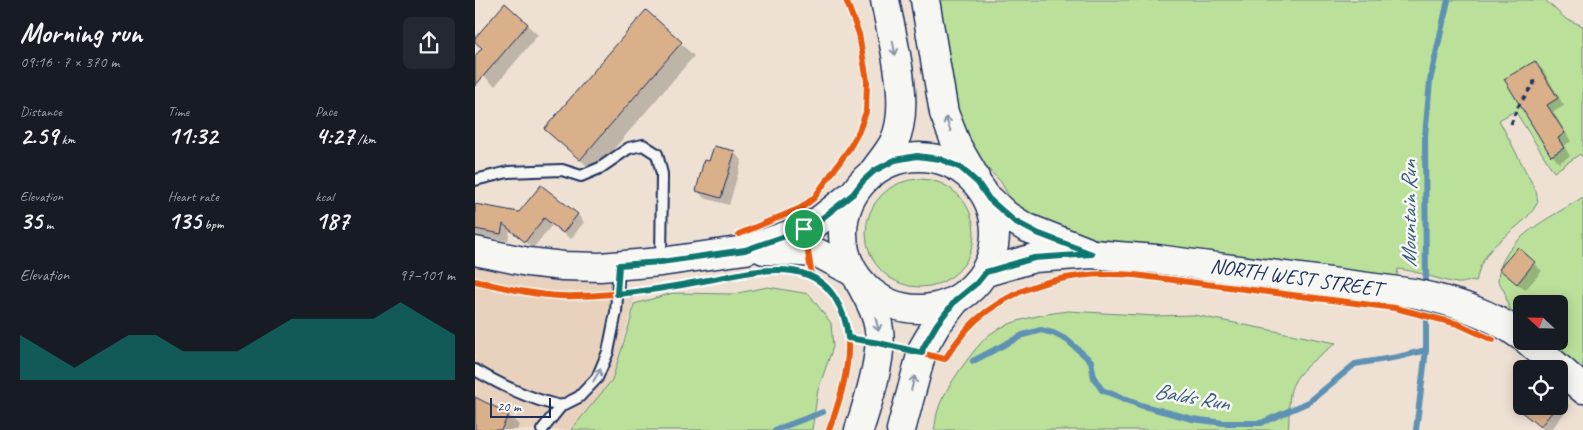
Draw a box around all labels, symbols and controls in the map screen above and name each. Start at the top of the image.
text: Morning run [20,15,142,50]
button: share [403,17,455,69]
one-way arrow [890,39,899,55]
text: 09:16 · 7 × 370 m [20,52,119,72]
text: Distance [20,103,62,120]
text: Time [168,103,189,120]
text: Pace [315,103,337,120]
one-way arrow [943,117,952,133]
text: 2.59 [20,120,58,152]
text: 11:32 [168,120,218,152]
text: 4:27 [315,120,354,152]
text: km [58,131,75,148]
text: /km [354,131,376,148]
water label: Mountain Run [1395,159,1423,267]
text: Elevation [20,188,63,205]
text: Heart rate [168,188,219,205]
text: kcal [315,188,334,205]
text: 35 [20,205,42,237]
text: 135 [168,205,201,237]
text: 187 [315,205,349,237]
pin [783,208,825,250]
icon: arrive [790,215,818,243]
text: m [42,216,53,233]
text: bpm [201,216,224,233]
street label: NORTH WEST STREET [1209,252,1389,303]
text: Elevation [20,265,69,285]
text: 97–101 m [399,265,455,285]
north arrow [1513,295,1567,350]
map controls [1513,295,1568,415]
one-way arrow [873,316,882,332]
button: locate [1513,360,1568,415]
one-way arrow [593,369,603,383]
one-way arrow [909,375,918,391]
water label: Balds Run [1152,377,1233,418]
scale bar [490,395,551,418]
text: 20 m [497,398,521,415]

